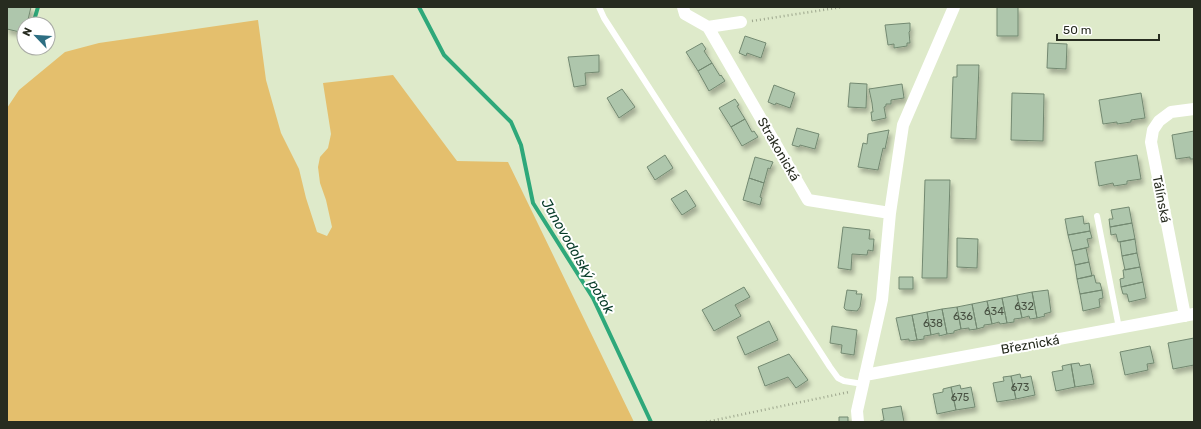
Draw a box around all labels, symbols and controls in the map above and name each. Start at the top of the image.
north arrow [16,16,56,56]
scale bar [1057,16,1159,42]
text: 50 m [1063,23,1091,37]
text: N [20,26,35,38]
street label: Strakonická [754,115,803,184]
street label: Tálínská [1150,174,1173,224]
water label: Janovodolský potok [538,195,618,318]
house number: 632 [1014,300,1034,313]
house number: 634 [984,305,1004,318]
house number: 636 [953,310,973,323]
house number: 638 [923,317,943,330]
street label: Březnická [1000,332,1061,357]
house number: 673 [1011,381,1030,394]
house number: 675 [951,391,970,404]

